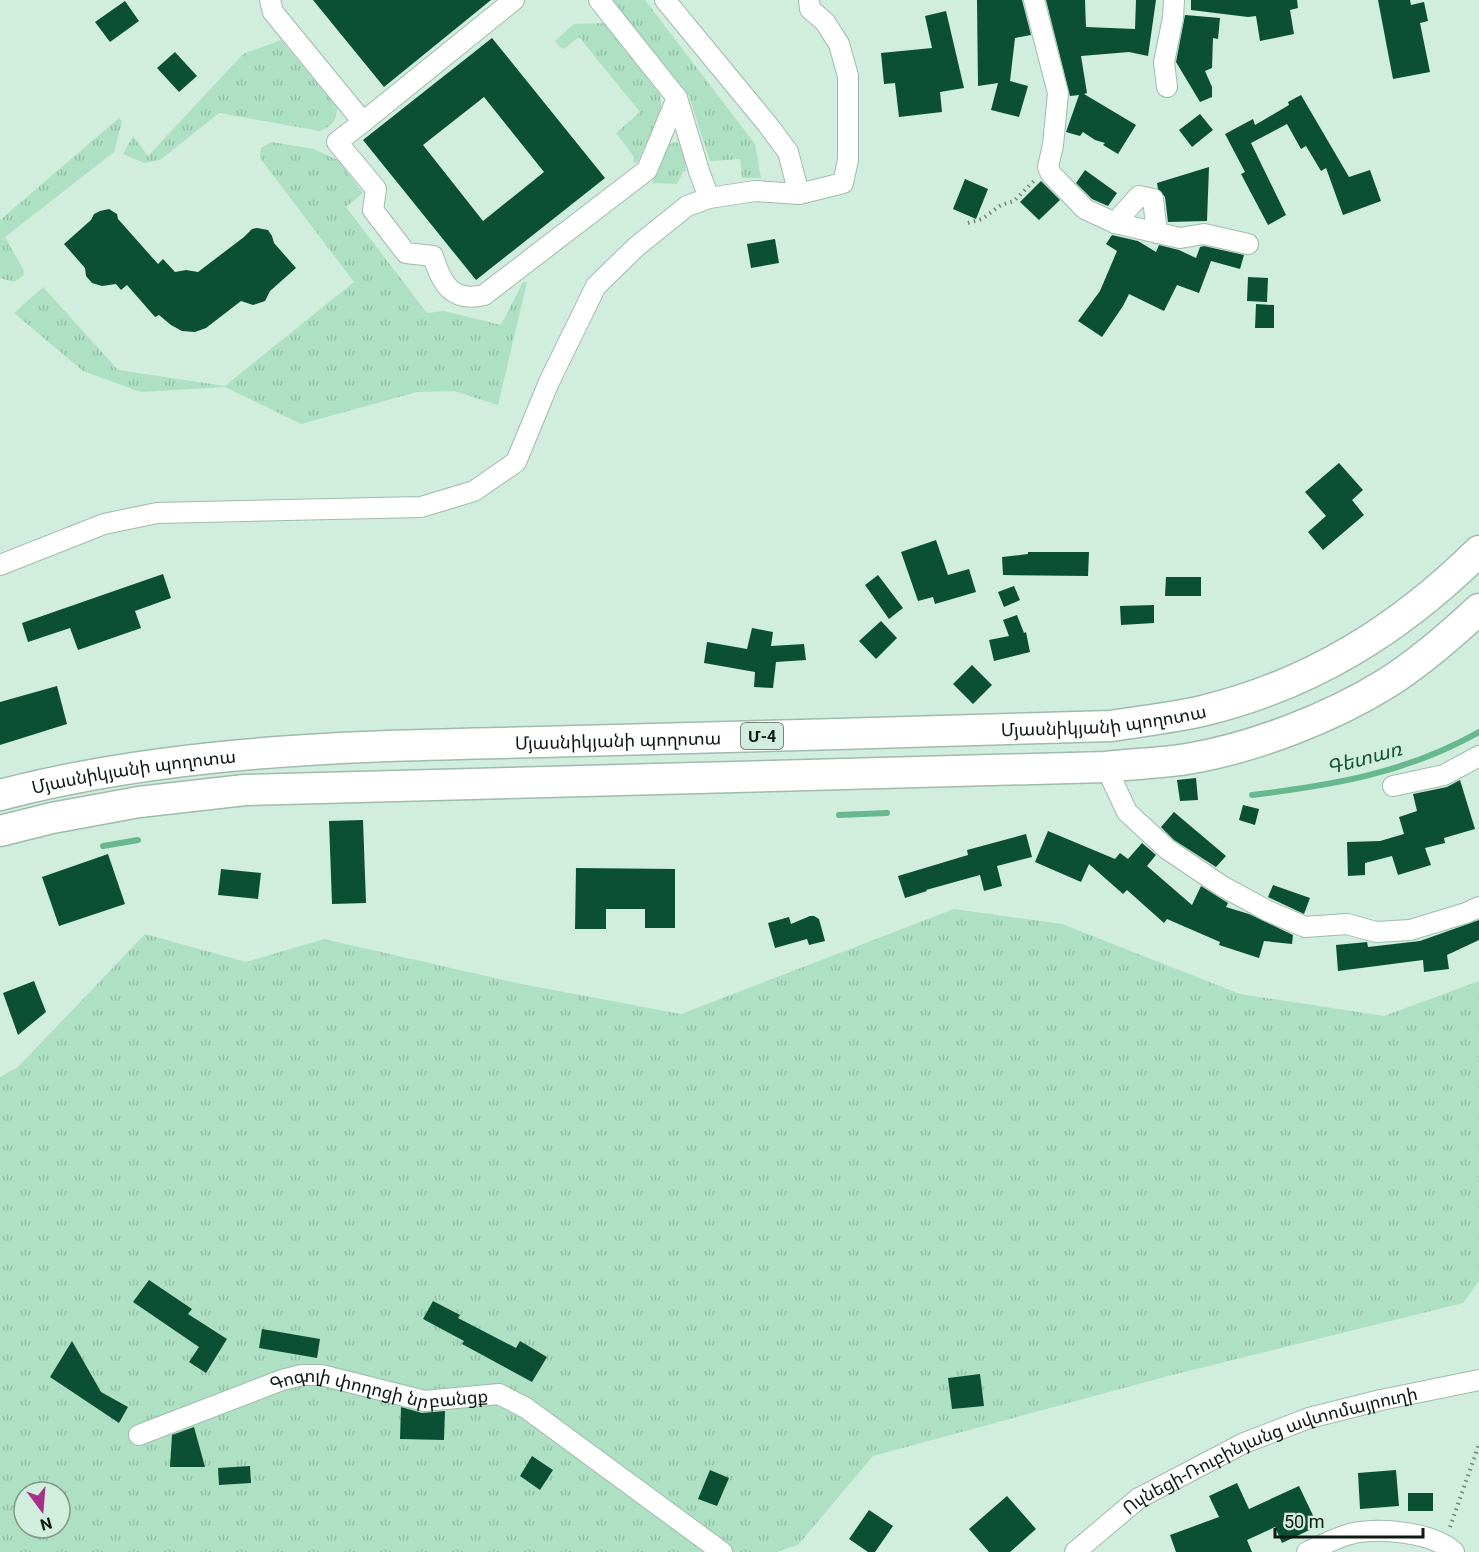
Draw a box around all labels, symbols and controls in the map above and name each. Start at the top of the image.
street label: Մյասնիկյանի պողոտա [1000,700,1208,740]
road number: Մ-4 [741,723,783,749]
street label: Մյասնիկյանի պողոտա [515,727,722,753]
water label: Գետառ [1324,736,1405,779]
street label: Մյասնիկյանի պողոտա [29,745,237,797]
street label: Գոգոլի փողոցի նրբանցք [266,1364,489,1412]
street label: Ուլնեցի-Ռուբինյանց ավտոմայրուղի [1118,1382,1419,1518]
north arrow [12,1480,72,1540]
scale bar [1275,1501,1424,1539]
text: 50 m [1284,1511,1324,1532]
text: N [38,1513,54,1535]

